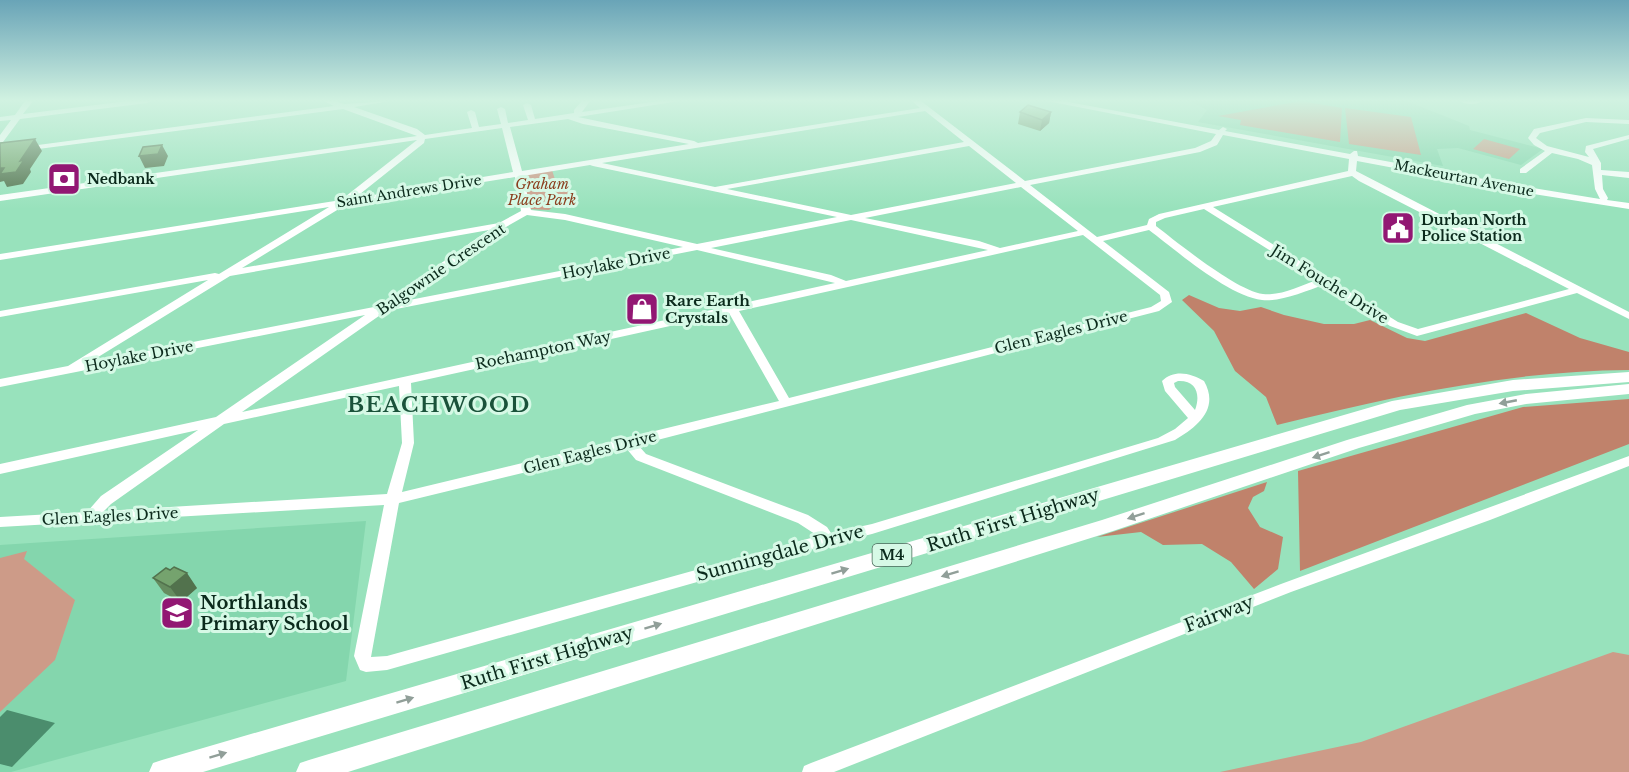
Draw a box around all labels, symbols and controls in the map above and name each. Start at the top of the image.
street label: Mackeurtan Avenue [1393,156,1535,200]
bank icon: Nedbank [46,161,82,197]
place label: Nedbank [87,170,155,188]
street label: Saint Andrews Drive [335,171,483,211]
park label: Graham Place Park [507,175,576,209]
public building icon: Durban North Police Station [1380,210,1416,246]
place label: Durban North Police Station [1421,211,1526,245]
street label: Balgownie Crescent [373,219,509,319]
street label: Jim Fouche Drive [1266,239,1392,328]
street label: Hoylake Drive [560,243,672,283]
shop icon: Rare Earth Crystals [624,291,660,327]
place label: Rare Earth Crystals [665,291,750,327]
street label: Glen Eagles Drive [992,306,1130,358]
street label: Roehampton Way [473,326,613,374]
street label: Hoylake Drive [83,336,195,376]
district label: BEACHWOOD [347,392,531,418]
one-way arrow [1499,398,1518,407]
street label: Glen Eagles Drive [521,426,659,478]
one-way arrow [1312,451,1330,460]
street label: Ruth First Highway [924,483,1102,557]
street label: Glen Eagles Drive [41,503,179,529]
one-way arrow [1127,512,1145,521]
street label: Sunningdale Drive [694,520,866,586]
road number: M4 [872,544,912,566]
one-way arrow [831,566,849,575]
one-way arrow [941,570,959,579]
street label: Fairway [1181,591,1257,637]
place label: Northlands Primary School [200,592,349,635]
school or university icon: Northlands Primary School [159,595,195,631]
street label: Ruth First Highway [458,621,636,695]
one-way arrow [644,621,662,630]
one-way arrow [396,695,414,704]
one-way arrow [210,750,228,759]

